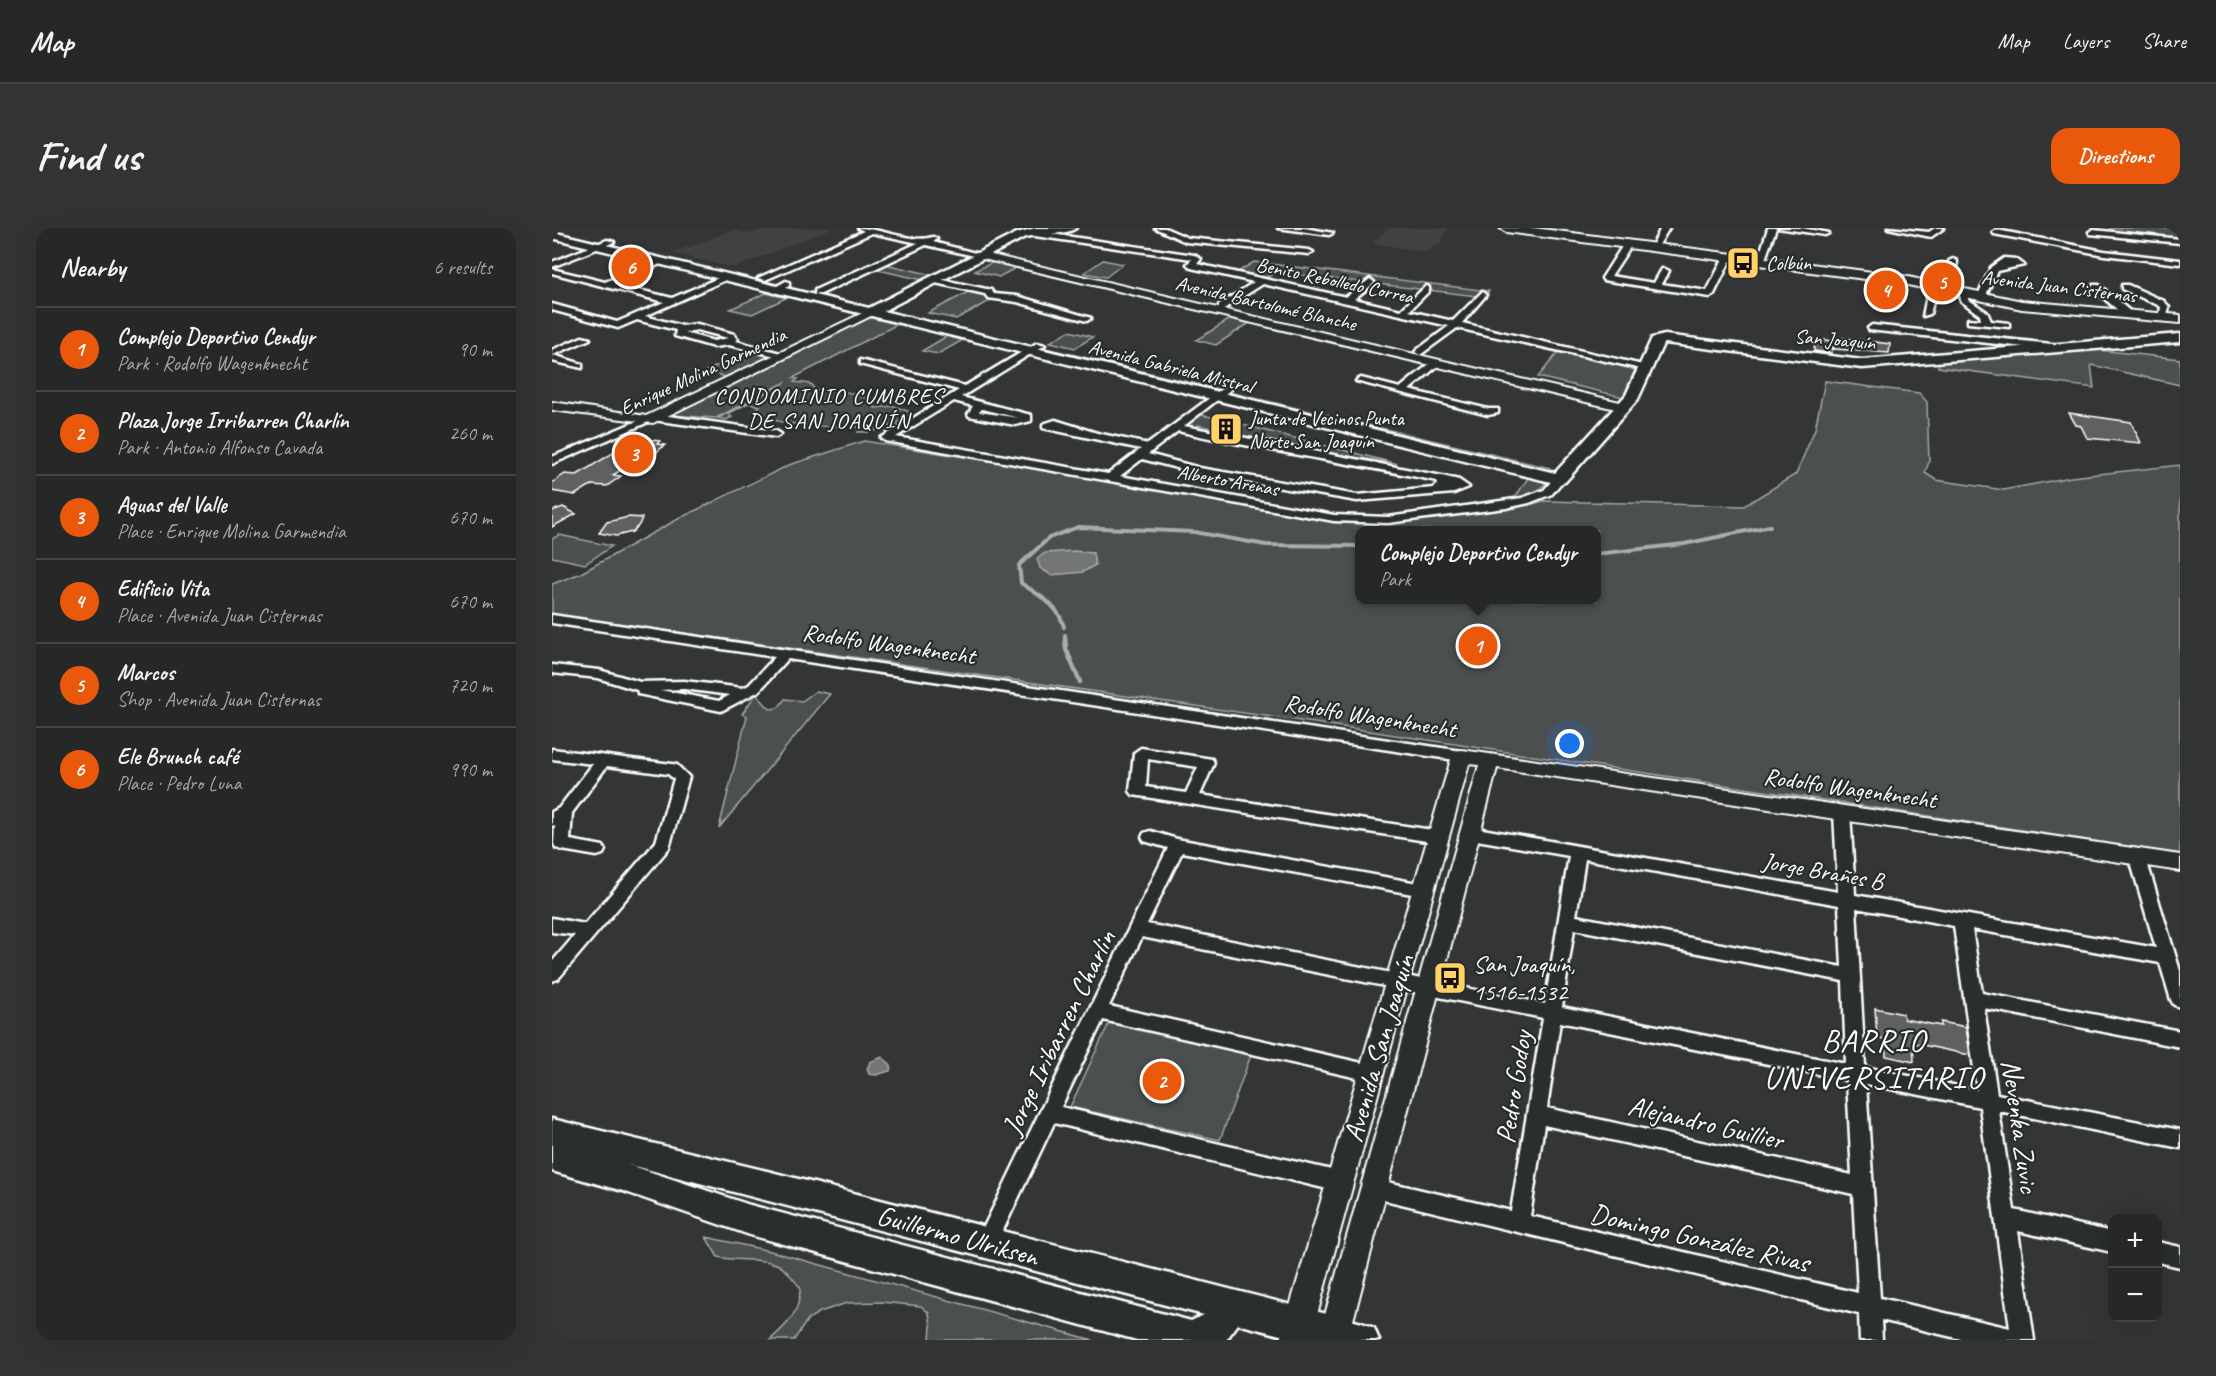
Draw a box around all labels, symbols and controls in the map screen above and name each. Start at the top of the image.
text: Map [30,24,73,59]
text: Map [1997,28,2030,54]
text: Layers [2063,28,2109,54]
text: Share [2142,28,2186,54]
button: Directions [2051,128,2180,184]
text: Find us [36,130,141,183]
pin: 6 [612,244,650,290]
bus stop icon: Colbún [1725,245,1761,281]
text: Nearby [60,251,125,284]
place label: Colbún [1766,251,1812,276]
street label: Benito Rebolledo Correa [1254,252,1417,310]
text: 6 results [433,255,492,280]
pin: 5 [1922,260,1962,304]
street label: Avenida Juan Cisternas [1980,265,2140,309]
pin: 4 [1866,268,1906,312]
street label: Avenida Bartolomé Blanche [1173,271,1360,337]
street label: Enrique Molina Garmendia [616,322,791,421]
text: Complejo Deportivo Cendyr [117,323,315,351]
street label: San Joaquín [1793,324,1877,356]
street label: Avenida Gabriela Mistral [1086,334,1259,400]
text: 1 [75,337,84,362]
text: 90 m [458,337,492,362]
text: Park · Rodolfo Wagenknecht [117,351,307,376]
district label: CONDOMINIO CUMBRES DE SAN JOAQUÍN [715,382,946,435]
place label: Junta de Vecinos Punta Norte San Joaquín [1248,406,1406,454]
text: Plaza Jorge Irribarren Charlín [117,407,349,435]
building icon: Junta de Vecinos Punta Norte San Joaquín [1208,411,1244,447]
text: 2 [75,421,84,446]
text: 260 m [449,421,492,446]
pin: 3 [614,432,653,476]
text: Park · Antonio Alfonso Cavada [117,435,322,460]
street label: Alberto Arenas [1175,459,1283,502]
text: Aguas del Valle [117,491,227,519]
text: 3 [75,505,84,530]
text: 670 m [449,505,492,530]
text: Place · Enrique Molina Garmendia [117,519,346,544]
popup [1355,526,1601,604]
text: Complejo Deportivo Cendyr [1379,539,1577,567]
text: Park [1379,567,1411,592]
text: Edificio Vita [117,575,209,603]
text: 4 [75,589,84,614]
text: 670 m [449,589,492,614]
text: Place · Avenida Juan Cisternas [117,603,322,628]
street label: Rodolfo Wagenknecht [801,617,979,671]
pin: 1 [1458,624,1498,668]
text: Marcos [117,659,174,687]
text: 5 [75,673,84,698]
text: 720 m [449,673,492,698]
text: Shop · Avenida Juan Cisternas [117,687,320,712]
street label: Rodolfo Wagenknecht [1282,688,1460,745]
your location [1555,729,1584,758]
text: Ele Brunch café [117,743,238,771]
text: 6 [75,757,84,782]
text: 990 m [449,757,492,782]
street label: Rodolfo Wagenknecht [1762,761,1940,815]
text: Place · Pedro Luna [117,771,242,796]
street label: Jorge Brañes B [1759,845,1887,897]
street label: Jorge Iribarren Charlin [993,924,1123,1142]
street label: Avenida San Joaquín [1335,949,1422,1146]
place label: San Joaquín, 1516-1532 [1473,949,1575,1007]
bus stop icon: San Joaquín, 1516-1532 [1432,960,1468,996]
district label: BARRIO UNIVERSITARIO [1764,1020,1986,1098]
street label: Pedro Godoy [1487,1026,1540,1146]
street label: Nevenka Zuvic [1994,1057,2047,1196]
pin: 2 [1142,1058,1182,1104]
street label: Alejandro Guillier [1625,1088,1789,1158]
street label: Domingo González Rivas [1587,1195,1815,1280]
street label: Guillermo Ulriksen [873,1197,1044,1274]
map controls [2108,1214,2162,1322]
button: + [2108,1214,2162,1268]
button: − [2108,1268,2162,1322]

